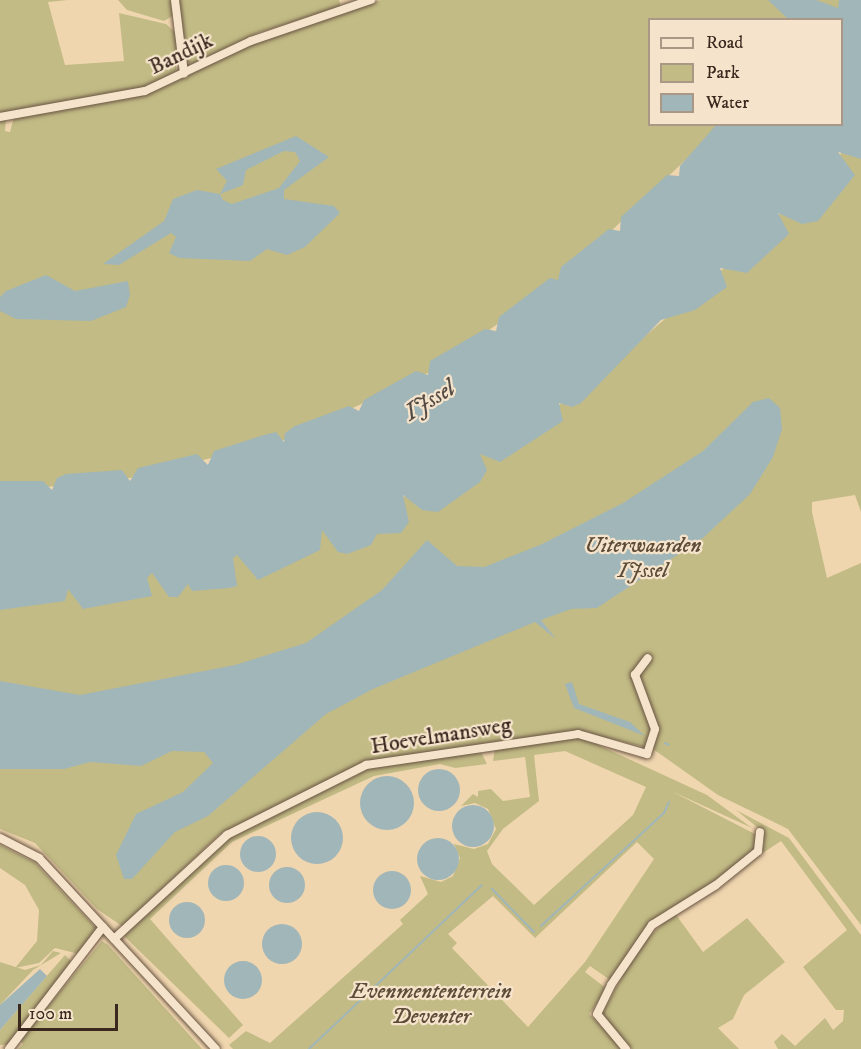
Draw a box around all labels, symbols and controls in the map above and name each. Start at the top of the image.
legend [648,18,843,126]
street label: Bandijk [145,27,217,81]
text: Road [706,32,743,54]
text: Park [706,62,740,84]
text: Water [706,92,749,114]
water label: IJssel [399,374,461,428]
park label: Uiterwaarden IJssel [584,532,702,584]
street label: Hoevelmansweg [369,712,513,760]
park label: Evenmententerrein Deventer [350,978,512,1030]
scale bar [21,992,122,1030]
text: 100 m [29,1003,72,1025]

